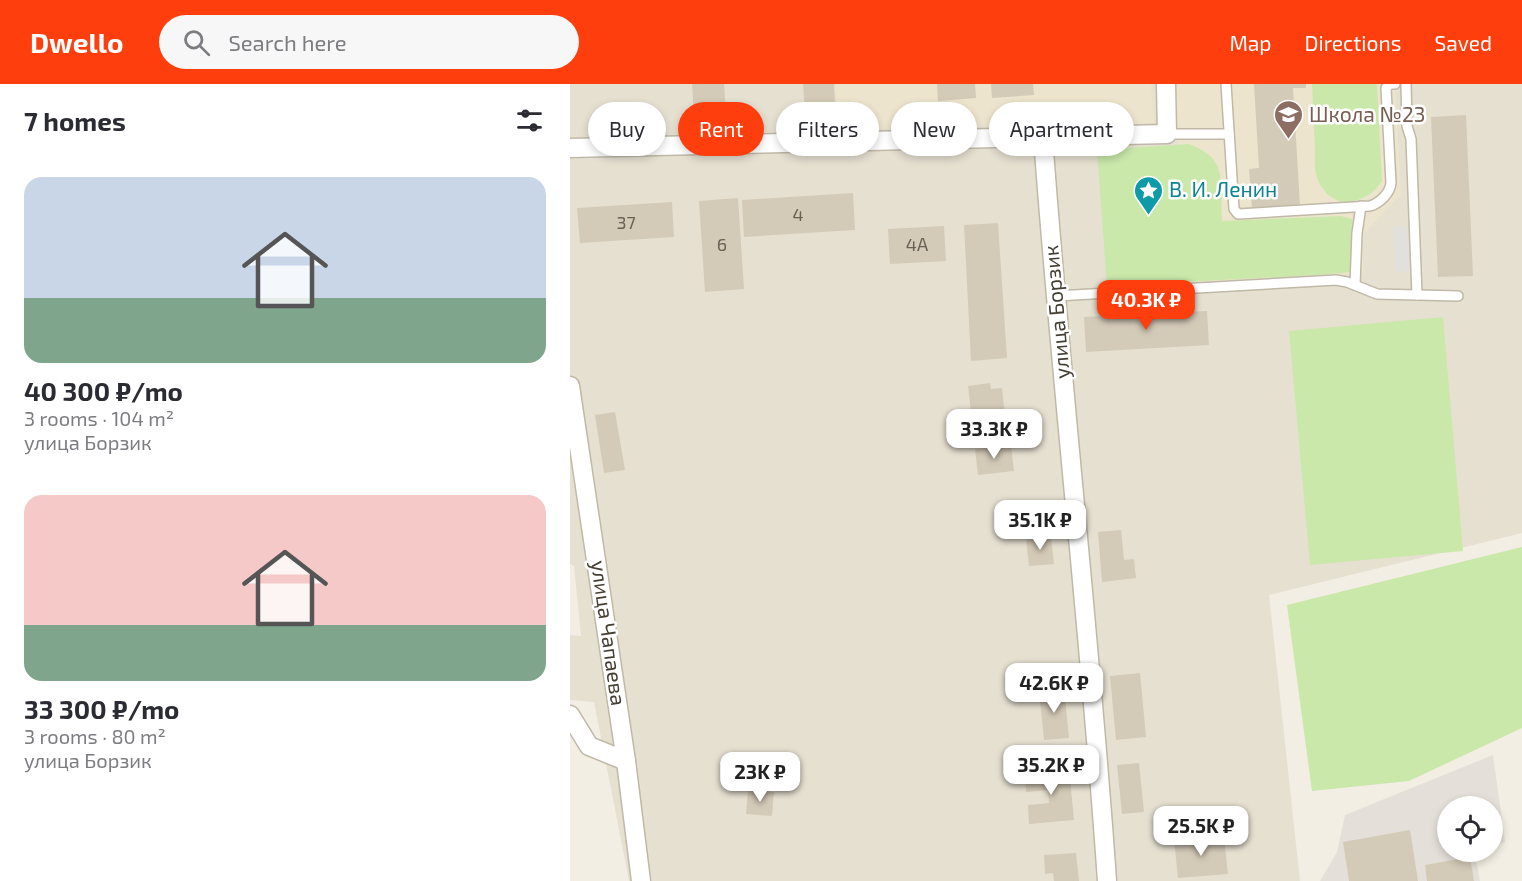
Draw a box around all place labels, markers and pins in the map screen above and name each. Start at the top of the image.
school or university icon: Школа №23 [1272,99,1304,141]
place label: Школа №23 [1309,101,1426,126]
place icon: В. И. Ленин [1132,174,1164,216]
place label: В. И. Ленин [1169,176,1277,201]
pin: 40.3K ₽ [1091,280,1201,331]
pin: 33.3K ₽ [939,409,1049,460]
pin: 35.1K ₽ [985,500,1095,551]
pin: 42.6K ₽ [999,663,1109,714]
pin: 35.2K ₽ [996,745,1106,796]
pin: 23K ₽ [718,752,802,803]
pin: 25.5K ₽ [1146,806,1256,857]

